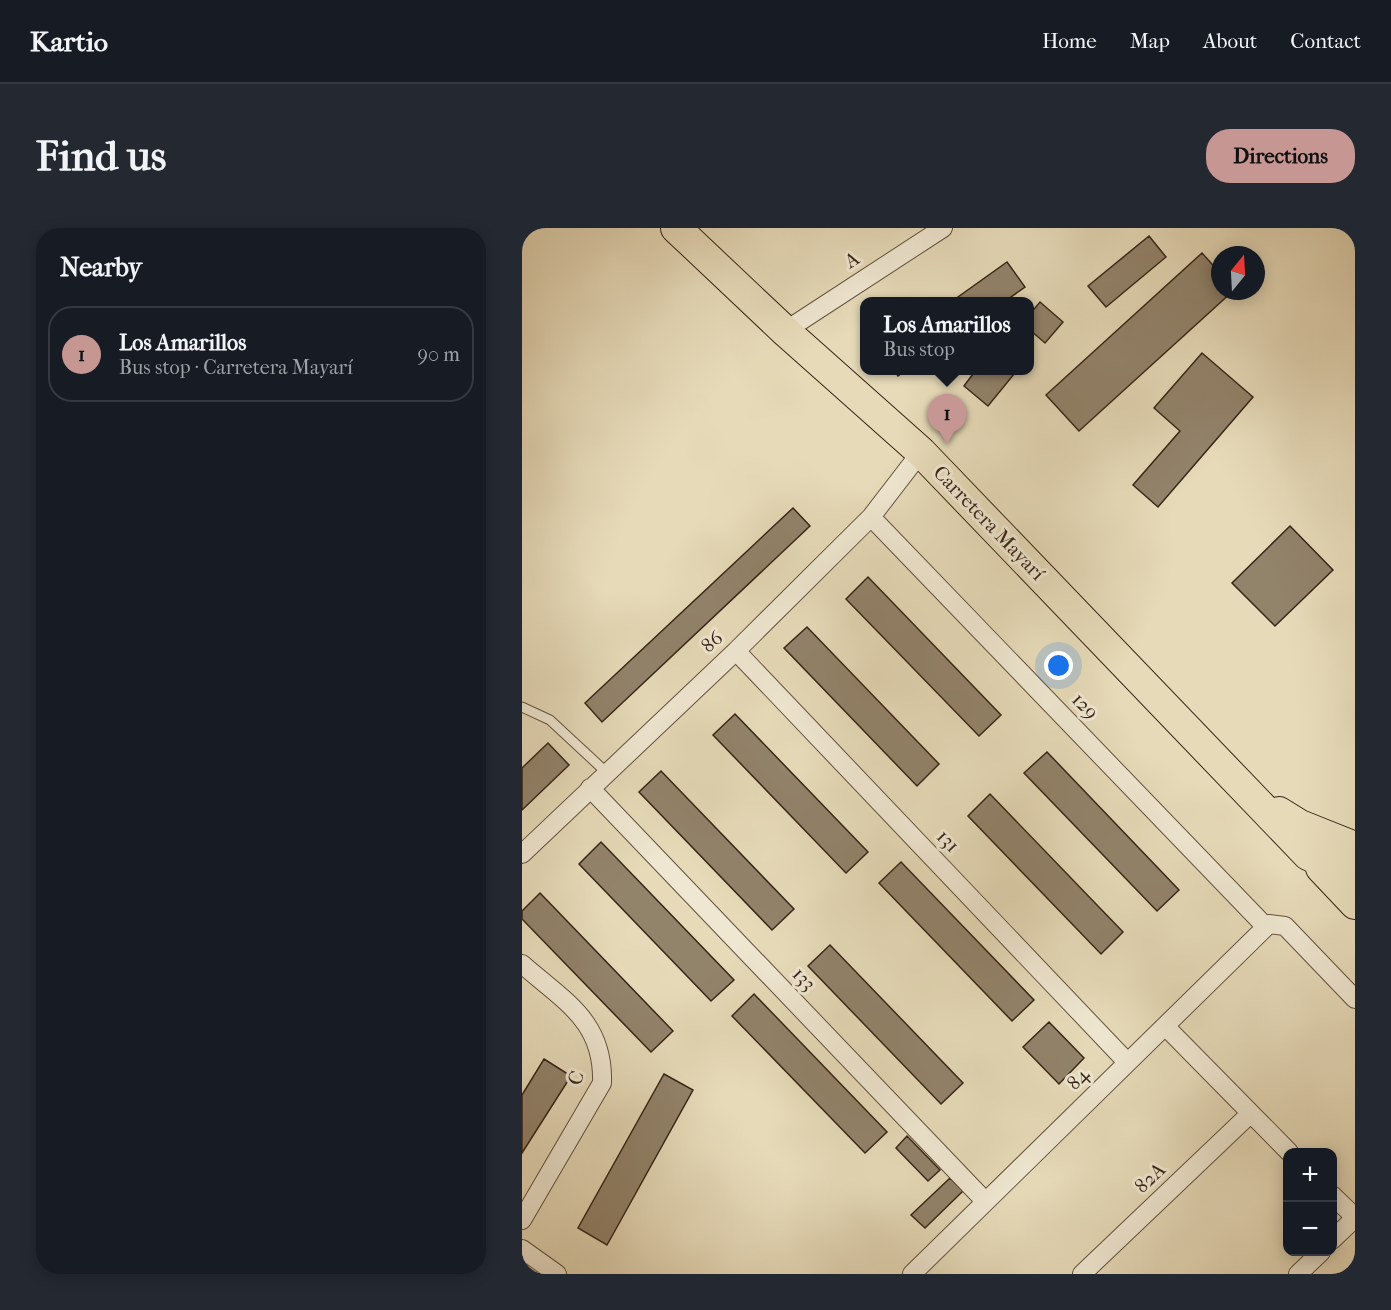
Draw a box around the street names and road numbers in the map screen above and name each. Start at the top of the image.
street label: A [839,246,865,274]
street label: Carretera Mayarí [929,461,1050,586]
street label: 86 [697,626,728,658]
street label: 129 [1067,688,1103,724]
street label: 131 [932,825,964,857]
street label: 133 [788,963,820,995]
street label: 84 [1062,1062,1095,1095]
street label: C [563,1068,589,1088]
street label: 82A [1130,1157,1171,1198]

